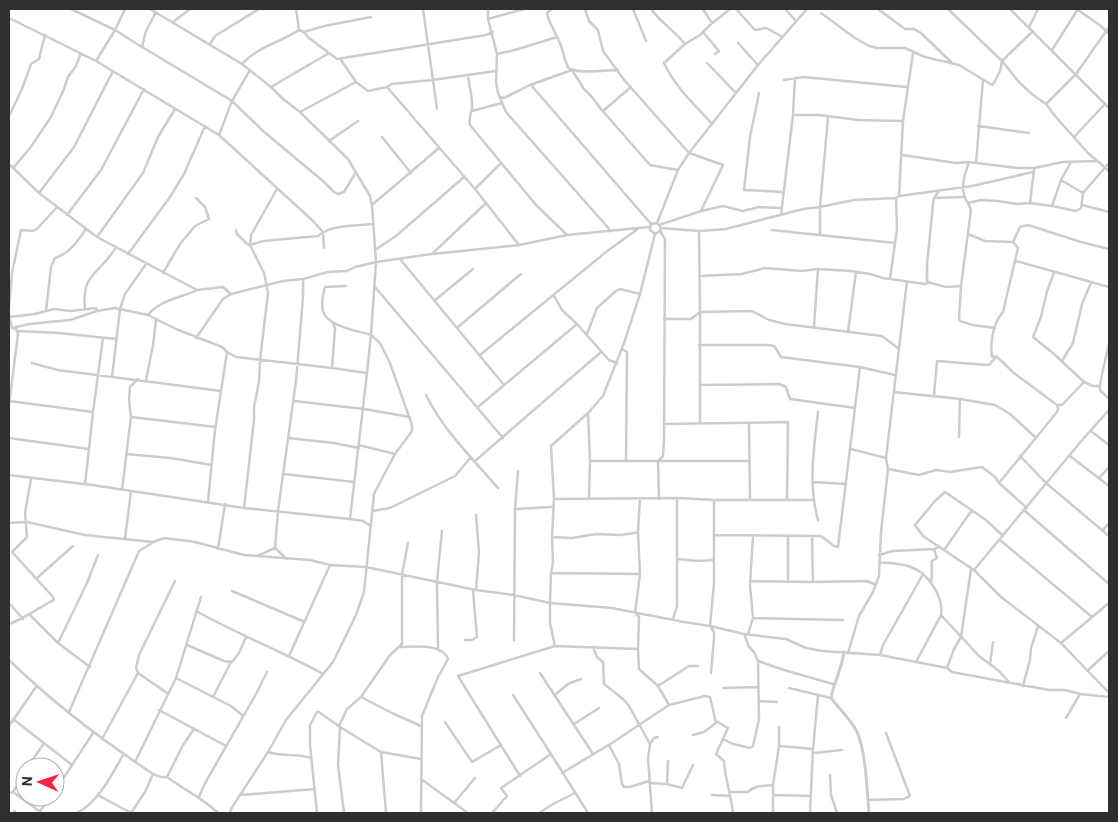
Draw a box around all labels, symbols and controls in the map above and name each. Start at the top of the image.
north arrow [15,757,65,807]
text: N [19,776,35,787]

